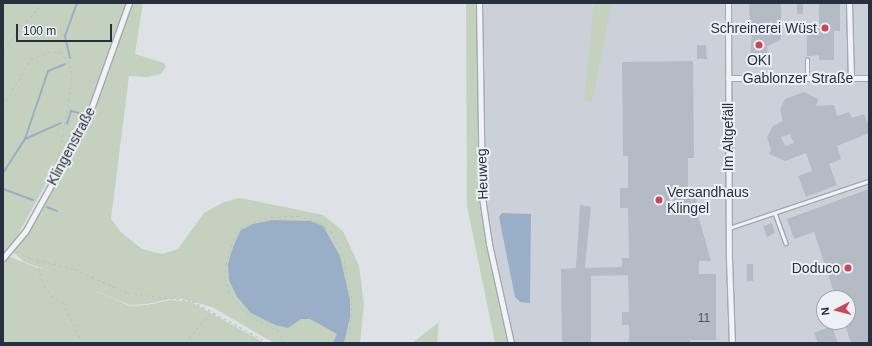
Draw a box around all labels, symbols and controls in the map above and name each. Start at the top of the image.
scale bar [18,16,114,42]
place label: Schreinerei Wüst [710,20,817,36]
marker: Schreinerei Wüst [820,23,830,33]
text: 100 m [23,24,56,38]
marker: OKI [754,40,764,50]
place label: OKI [747,52,771,68]
street label: Gablonzer Straße [743,70,853,86]
street label: Im Altgefäll [720,102,736,172]
street label: Klingenstraße [43,104,99,188]
street label: Heuweg [473,148,491,200]
place label: Versandhaus Klingel [667,184,749,216]
marker: Versandhaus Klingel [654,195,664,205]
place label: Doduco [792,260,840,276]
marker: Doduco [843,263,853,273]
north arrow [816,290,856,330]
text: N [819,307,832,316]
house number: 11 [698,312,710,326]

